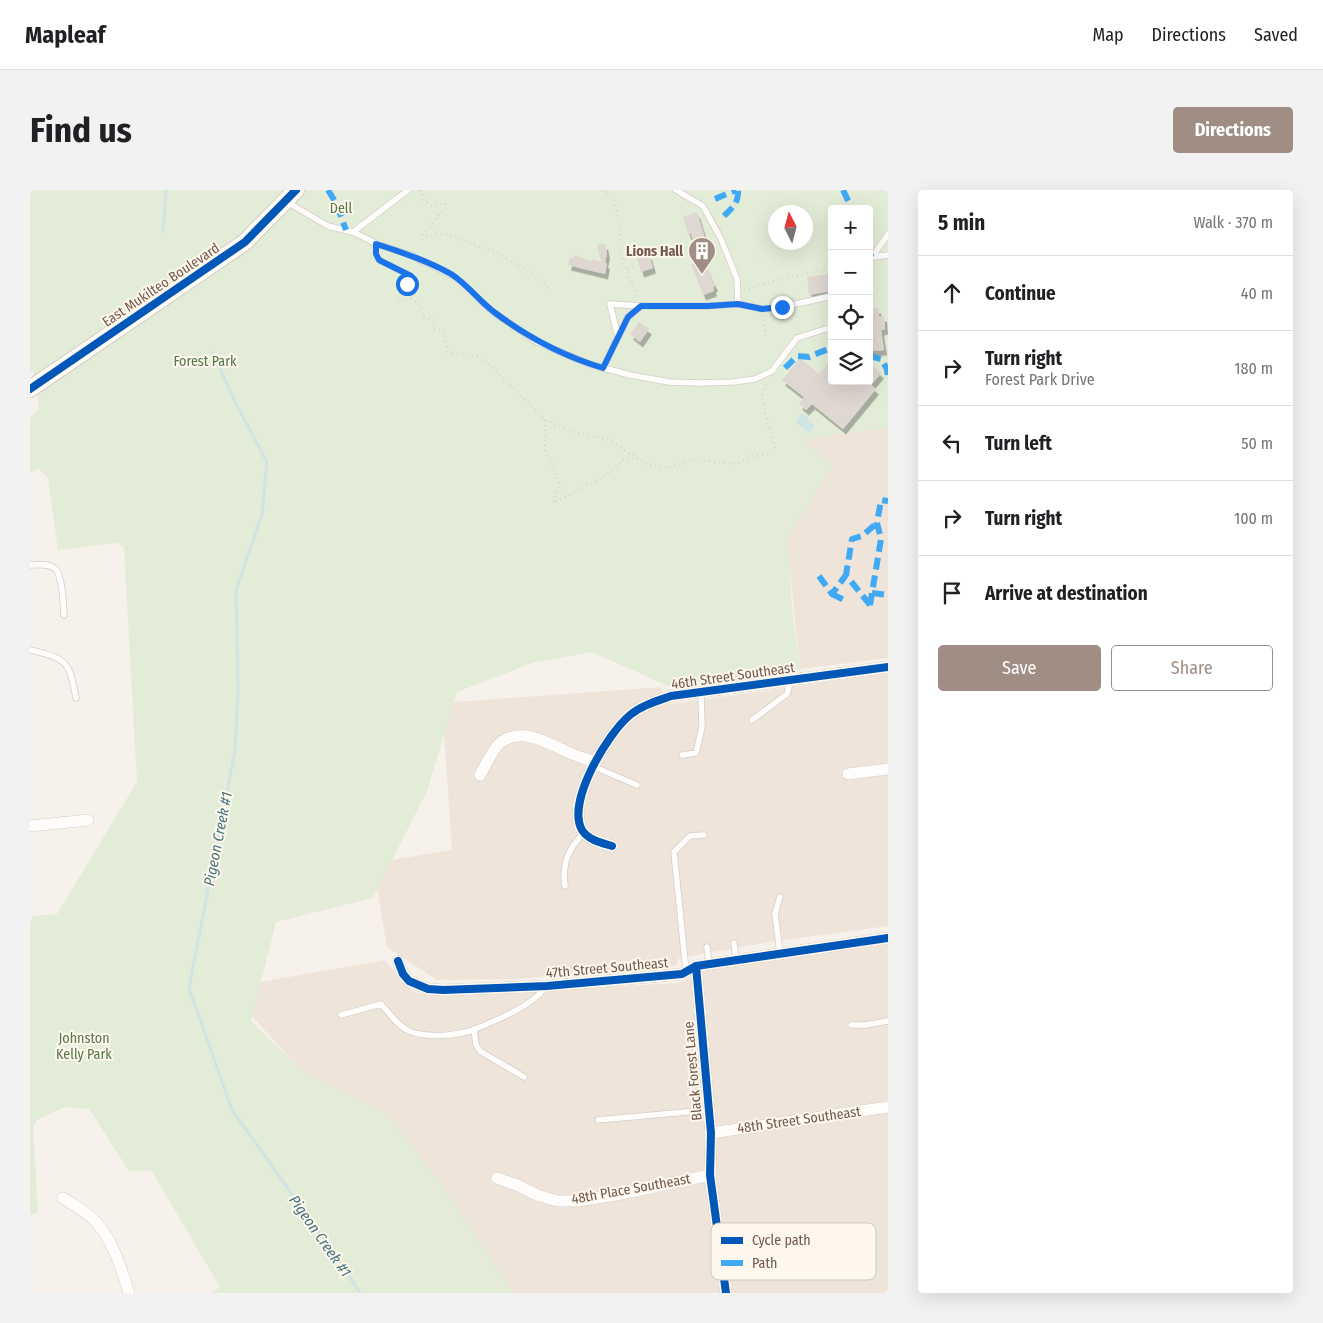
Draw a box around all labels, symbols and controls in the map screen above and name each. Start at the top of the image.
text: Mapleaf [25,21,105,49]
text: Map [1092,24,1124,46]
text: Directions [1152,24,1226,46]
text: Saved [1254,24,1298,46]
button: Directions [1173,107,1293,153]
text: Find us [30,109,132,151]
park label: Dell [330,200,353,217]
north arrow [768,205,813,250]
map controls [828,205,873,385]
button: + [828,205,873,250]
text: 5 min [938,210,985,236]
text: Walk · 370 m [1193,213,1273,232]
building icon: Lions Hall [687,236,717,275]
street label: East Mukilteo Boulevard [99,239,223,331]
place label: Lions Hall [626,243,683,260]
button: − [828,250,873,295]
route start [396,273,419,296]
icon: ahead [938,279,966,307]
text: Continue [985,282,1056,305]
text: 40 m [1241,284,1273,303]
button: locate [828,295,873,340]
route end [771,296,794,319]
button: layers [828,340,873,385]
text: Turn right [985,347,1062,370]
park label: Forest Park [173,353,237,370]
icon: right [938,354,966,382]
text: 180 m [1234,359,1273,378]
text: Forest Park Drive [985,370,1095,389]
icon: left [938,429,966,457]
text: Turn left [985,432,1052,455]
text: 50 m [1241,434,1273,453]
icon: right [938,504,966,532]
text: Turn right [985,507,1062,530]
text: 100 m [1234,509,1273,528]
icon: arrive [938,579,966,607]
text: Arrive at destination [985,582,1148,605]
button: Save [938,645,1101,691]
button: Share [1111,645,1273,691]
street label: 46th Street Southeast [670,659,796,693]
water label: Pigeon Creek #1 [200,790,236,888]
street label: 47th Street Southeast [545,954,669,982]
street label: Black Forest Lane [680,1021,706,1121]
park label: Johnston Kelly Park [56,1030,112,1063]
street label: 48th Street Southeast [736,1103,862,1137]
street label: 48th Place Southeast [570,1170,692,1208]
water label: Pigeon Creek #1 [285,1192,355,1280]
legend [711,1223,876,1280]
text: Cycle path [752,1232,811,1249]
text: Path [752,1255,777,1272]

